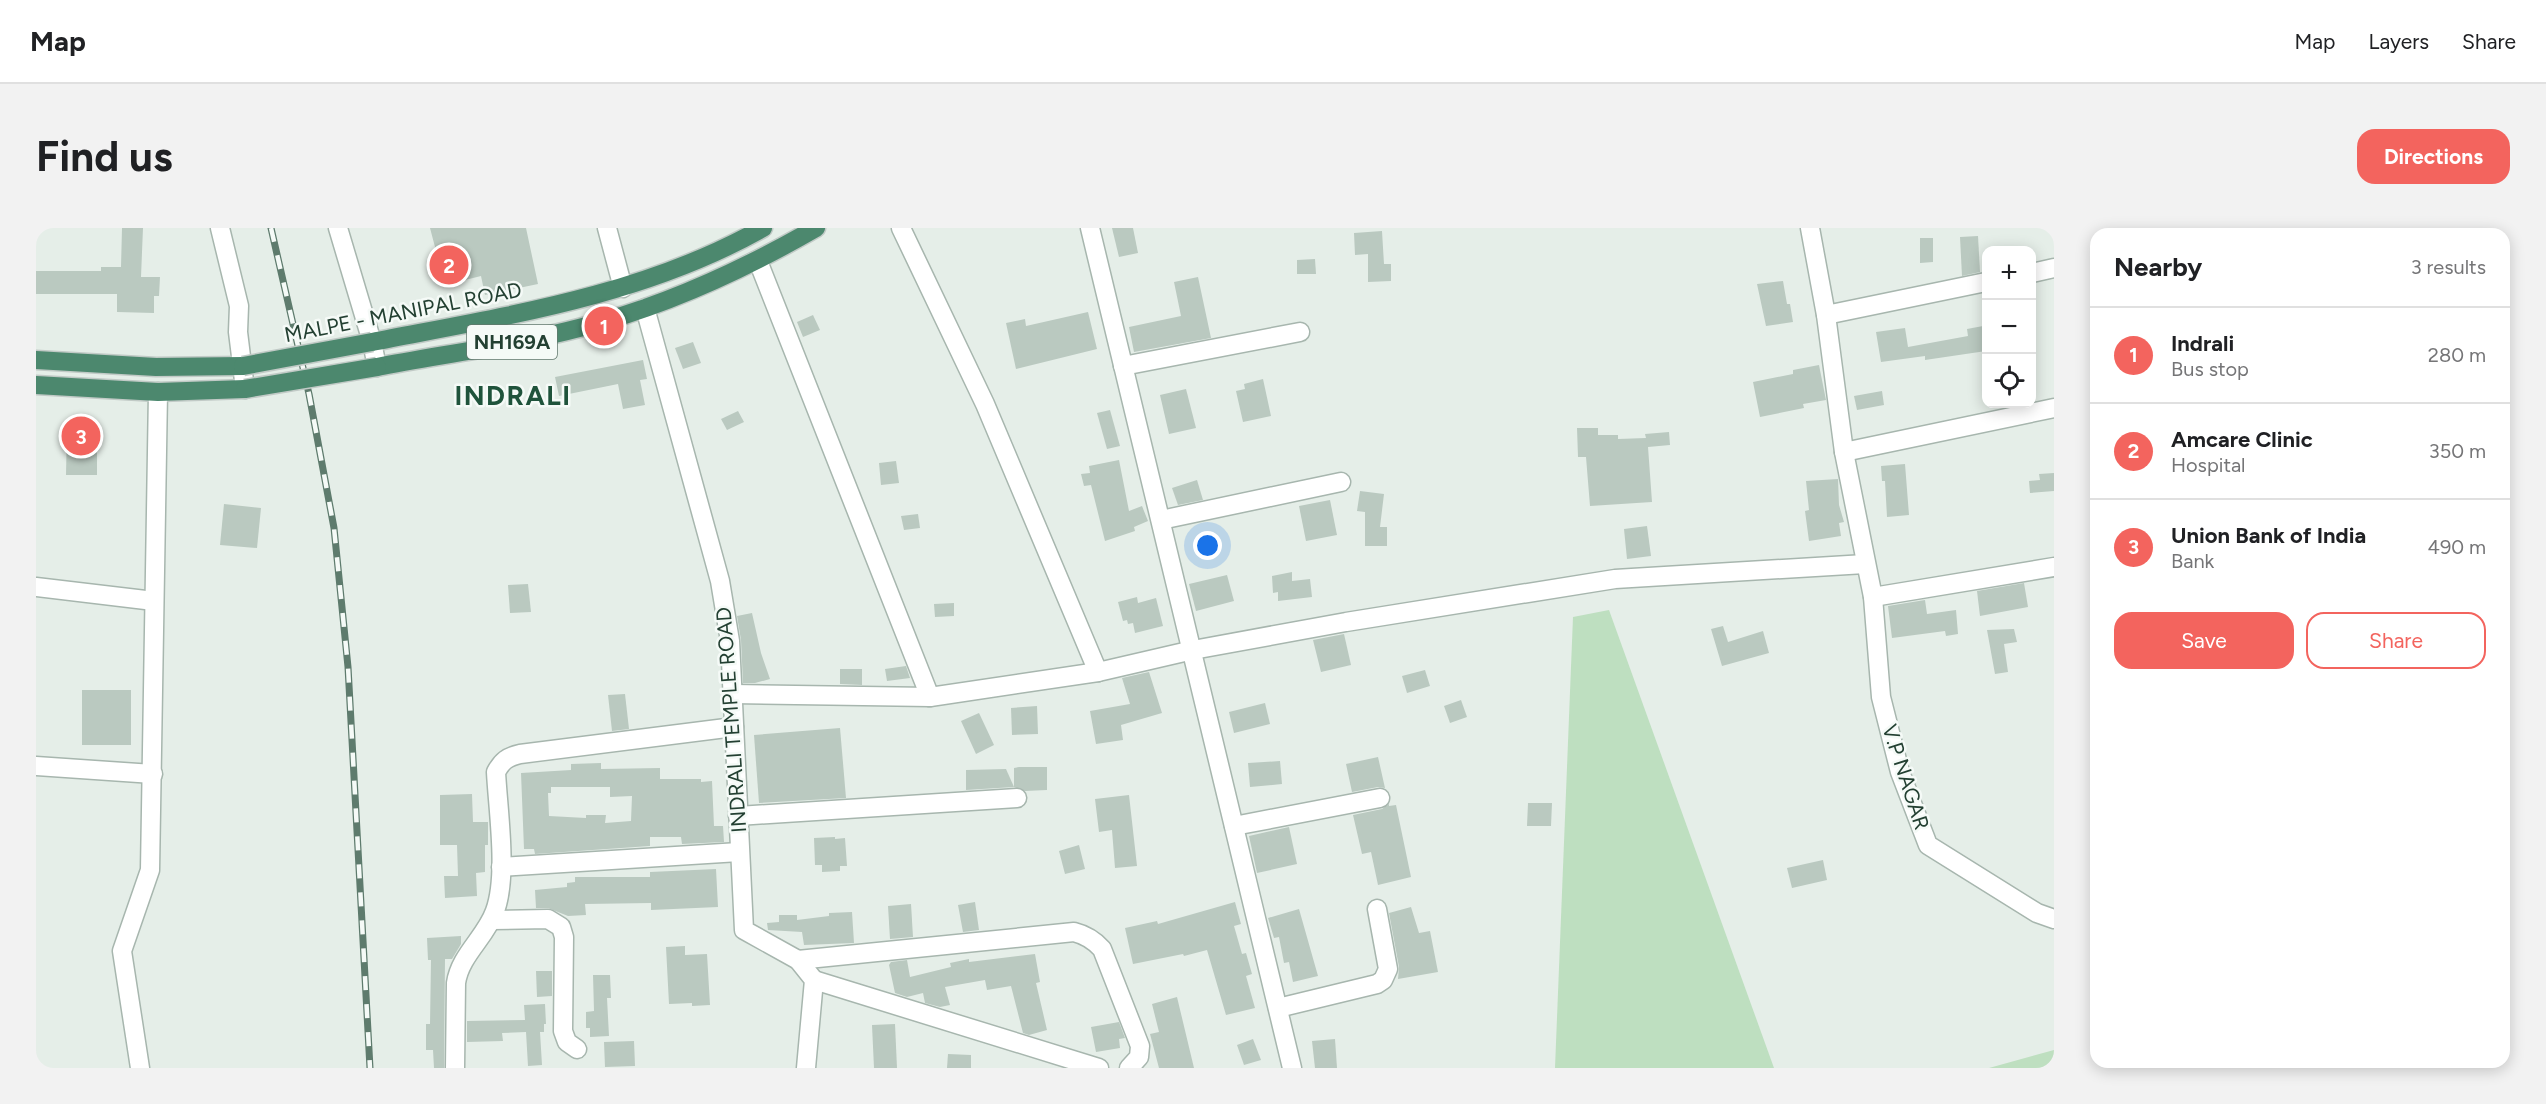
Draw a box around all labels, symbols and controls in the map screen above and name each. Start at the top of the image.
text: Map [30,24,86,58]
text: Map [2295,29,2335,54]
text: Layers [2368,29,2429,54]
text: Share [2462,29,2516,54]
button: Directions [2357,129,2510,184]
text: Find us [36,131,173,182]
pin: 2 [430,243,468,288]
map controls [1982,246,2036,408]
button: + [1982,246,2036,300]
text: Nearby [2114,251,2202,283]
text: 3 results [2411,255,2486,279]
street label: MALPE - MANIPAL ROAD [282,277,524,347]
button: − [1982,300,2036,354]
pin: 1 [584,304,624,348]
road number: NH169A [467,325,557,359]
text: Indrali [2171,330,2234,357]
text: 1 [2129,343,2138,367]
text: 280 m [2428,343,2486,367]
button: locate [1982,354,2036,408]
text: Bus stop [2171,357,2249,381]
district label: INDRALI [454,379,572,412]
pin: 3 [62,414,100,458]
text: Amcare Clinic [2171,426,2313,453]
text: 2 [2128,439,2139,463]
text: 350 m [2429,439,2486,463]
text: Hospital [2171,453,2246,477]
text: Union Bank of India [2171,522,2366,549]
your location [1193,531,1222,560]
text: 3 [2128,535,2139,559]
text: 490 m [2427,535,2486,559]
text: Bank [2171,549,2214,573]
street label: INDRALI TEMPLE ROAD [711,606,751,834]
button: Save [2114,612,2294,669]
button: Share [2306,612,2486,669]
street label: V.P NAGAR [1877,721,1935,833]

